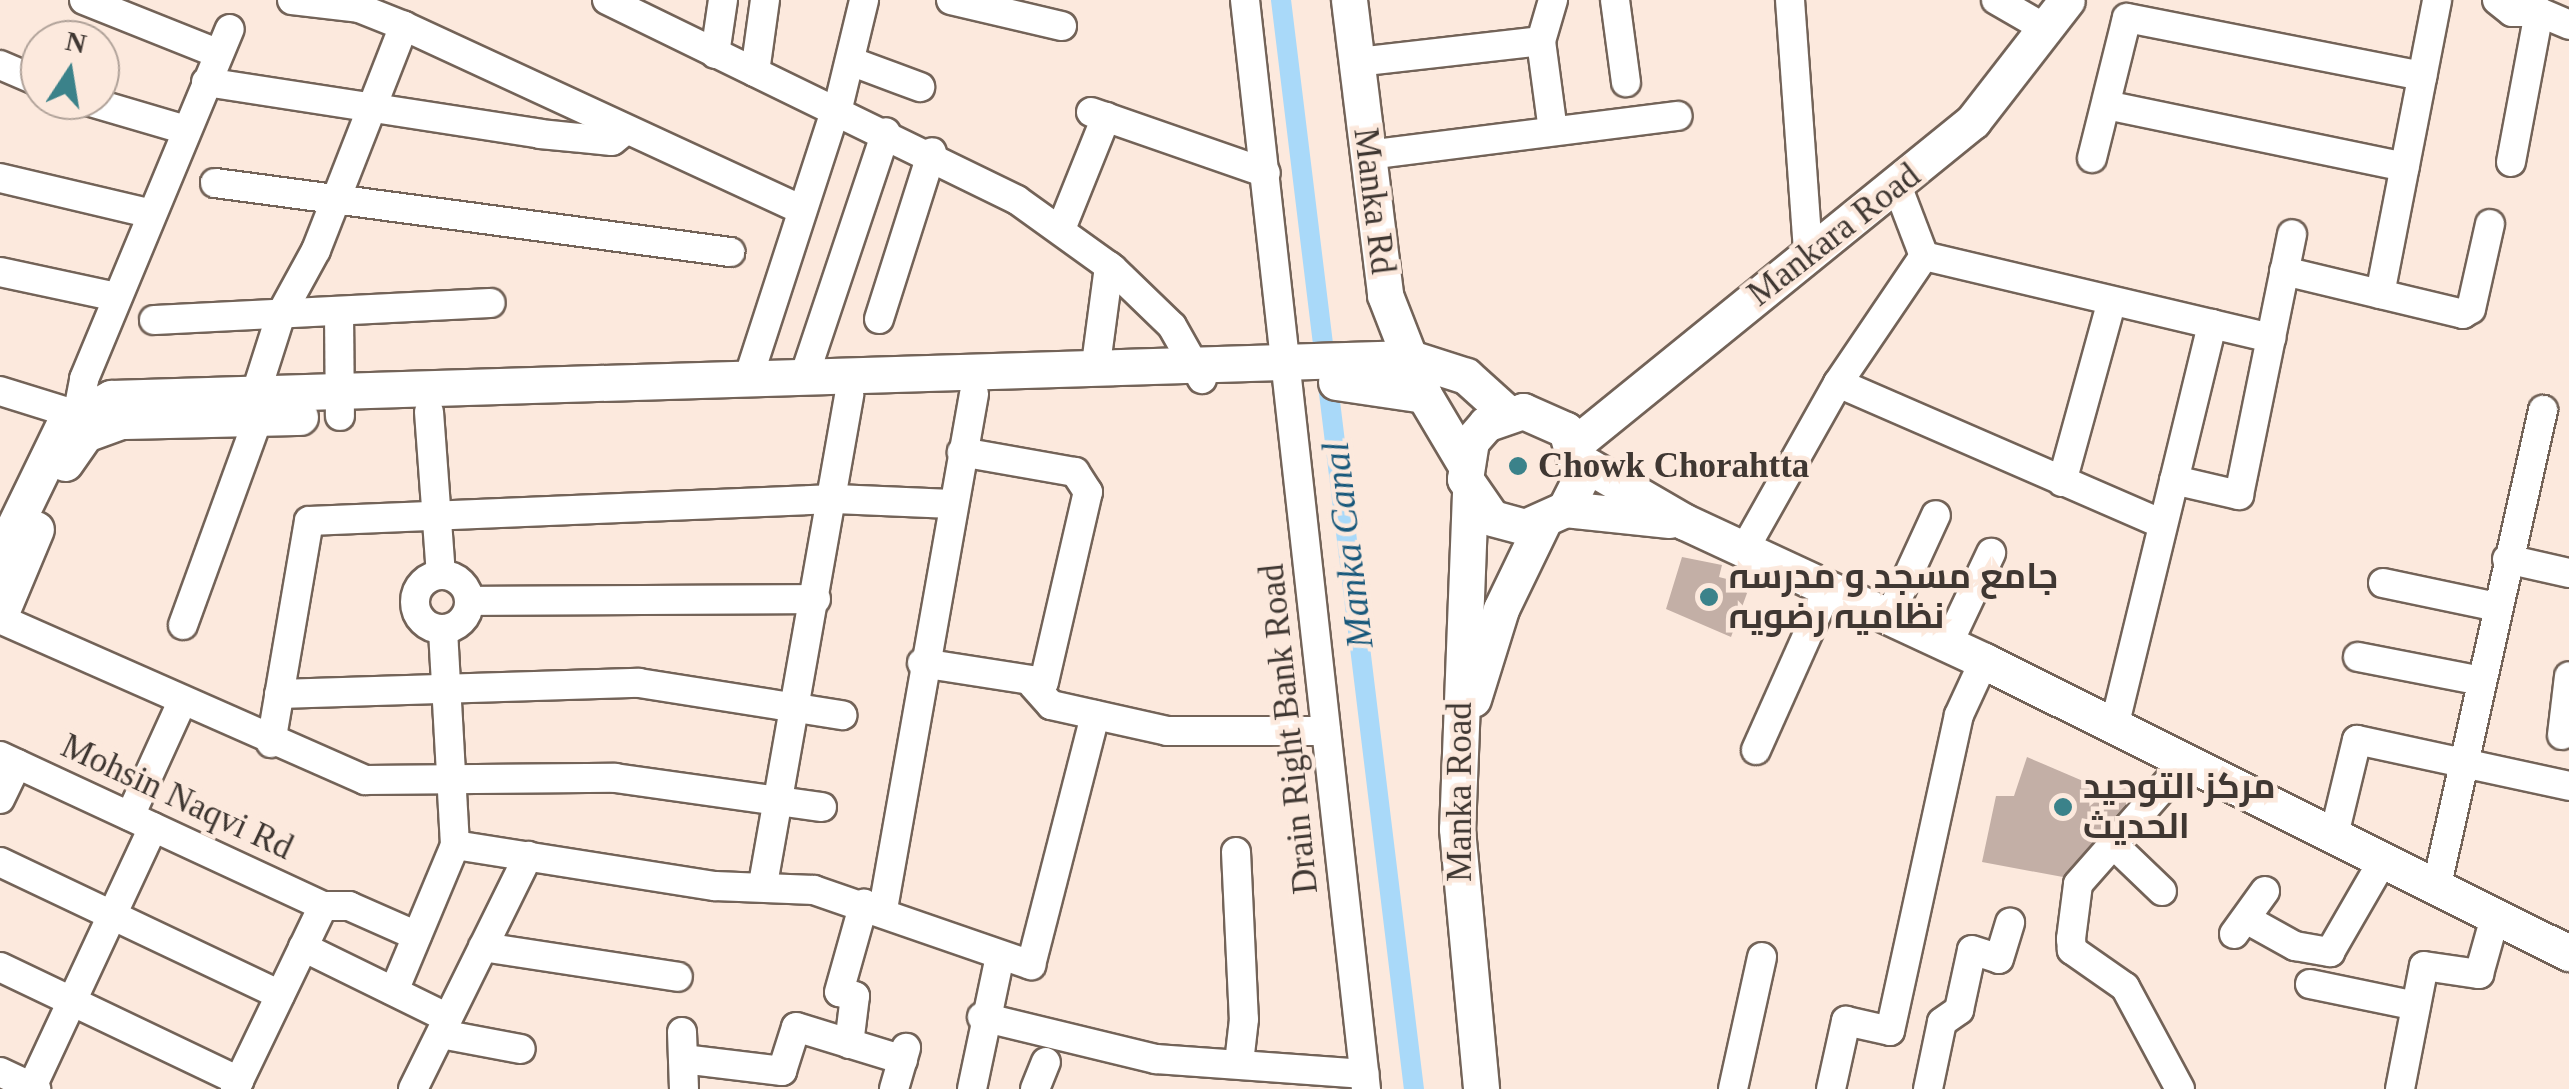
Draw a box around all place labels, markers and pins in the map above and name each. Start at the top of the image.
place label: Chowk Chorahtta [1538,445,1809,487]
marker: Chowk Chorahtta [1507,455,1529,477]
place label: جامع مسجد و مدرسہ نظامیہ رضویہ [1729,556,2058,638]
marker: جامع مسجد و مدرسہ نظامیہ رضویہ [1698,586,1720,608]
place label: مرکز التوحید الحدیث [2083,766,2276,848]
marker: مرکز التوحید الحدیث [2052,796,2074,818]

